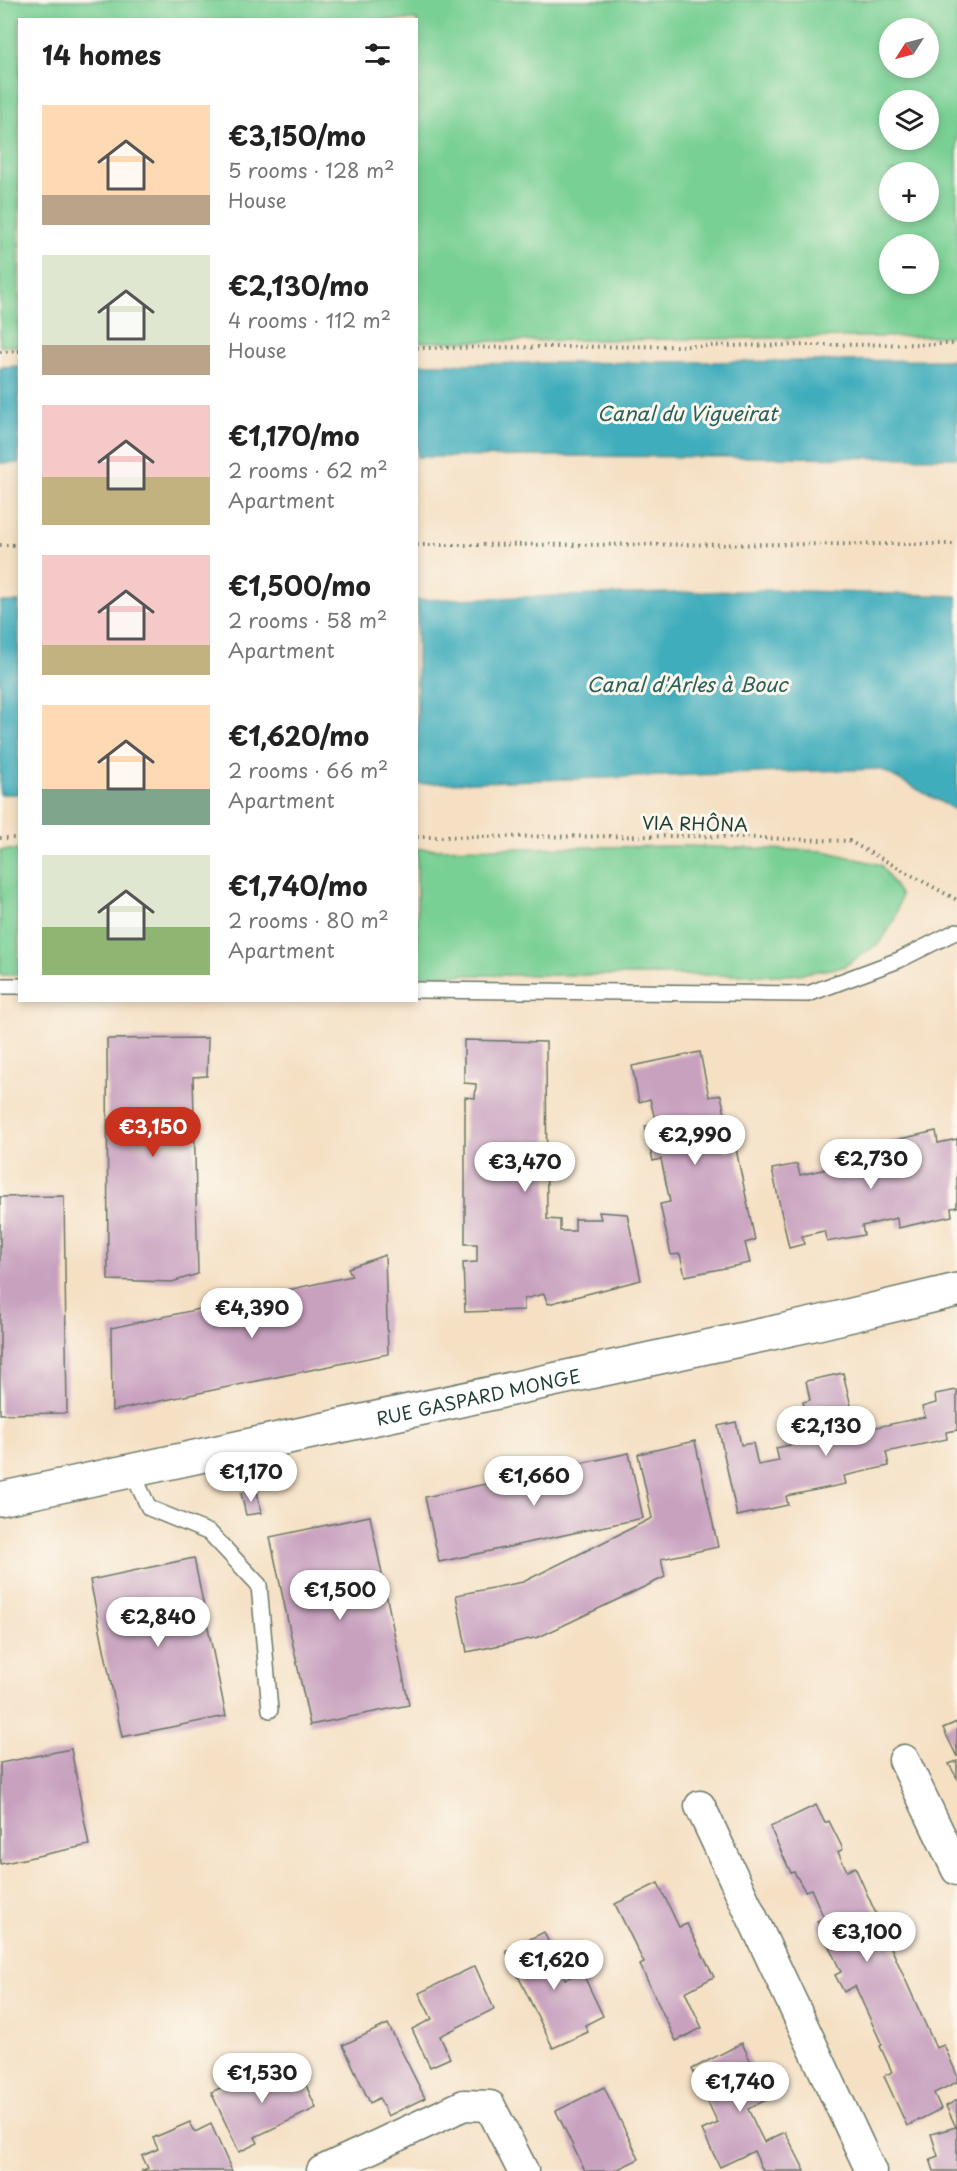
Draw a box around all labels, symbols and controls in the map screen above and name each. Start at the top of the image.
north arrow [879,18,939,78]
map controls [879,18,939,294]
text: 14 homes [42,35,161,74]
icon: filters [361,38,394,71]
button: layers [879,90,939,150]
text: €3,150/mo [228,116,366,155]
icon: home [90,129,162,201]
text: 5 rooms · 128 m² [228,155,394,185]
button: + [879,162,939,222]
text: House [228,185,287,215]
button: − [879,234,939,294]
text: €2,130/mo [228,266,369,305]
icon: home [90,279,162,351]
text: 4 rooms · 112 m² [228,305,391,335]
text: House [228,335,287,365]
water label: Canal du Vigueirat [597,398,780,428]
text: €1,170/mo [228,416,360,455]
icon: home [90,429,162,501]
text: 2 rooms · 62 m² [228,455,388,485]
text: Apartment [228,485,335,515]
text: €1,500/mo [228,566,371,605]
icon: home [90,579,162,651]
text: 2 rooms · 58 m² [228,605,387,635]
text: Apartment [228,635,335,665]
water label: Canal d'Arles à Bouc [587,669,789,699]
text: €1,620/mo [228,716,369,755]
icon: home [90,729,162,801]
text: 2 rooms · 66 m² [228,755,388,785]
text: Apartment [228,785,335,815]
street label: VIA RHÔNA [642,809,748,837]
text: €1,740/mo [228,866,368,905]
icon: home [90,879,162,951]
text: 2 rooms · 80 m² [228,905,389,935]
text: Apartment [228,935,335,965]
pin: €3,150 [104,1107,202,1158]
text: €3,150 [119,1111,187,1141]
pin: €2,990 [646,1115,744,1166]
text: €2,990 [658,1119,732,1149]
pin: €2,730 [822,1139,920,1190]
pin: €3,470 [476,1142,574,1193]
text: €2,730 [834,1143,908,1173]
text: €3,470 [488,1146,562,1176]
pin: €4,390 [203,1288,301,1339]
text: €4,390 [215,1292,289,1322]
street label: RUE GASPARD MONGE [373,1361,583,1431]
pin: €2,130 [777,1406,875,1457]
text: €2,130 [791,1410,861,1440]
pin: €1,170 [202,1452,300,1503]
text: €1,170 [219,1456,283,1486]
pin: €1,660 [485,1456,583,1507]
text: €1,660 [498,1460,570,1490]
pin: €1,500 [291,1570,389,1621]
text: €1,500 [304,1574,376,1604]
pin: €2,840 [109,1597,207,1648]
text: €2,840 [120,1601,196,1631]
pin: €3,100 [818,1912,916,1963]
text: €3,100 [832,1916,902,1946]
pin: €1,620 [505,1940,603,1991]
text: €1,620 [519,1944,589,1974]
pin: €1,530 [213,2053,311,2104]
text: €1,530 [227,2057,297,2087]
pin: €1,740 [691,2062,789,2113]
text: €1,740 [705,2066,775,2096]

